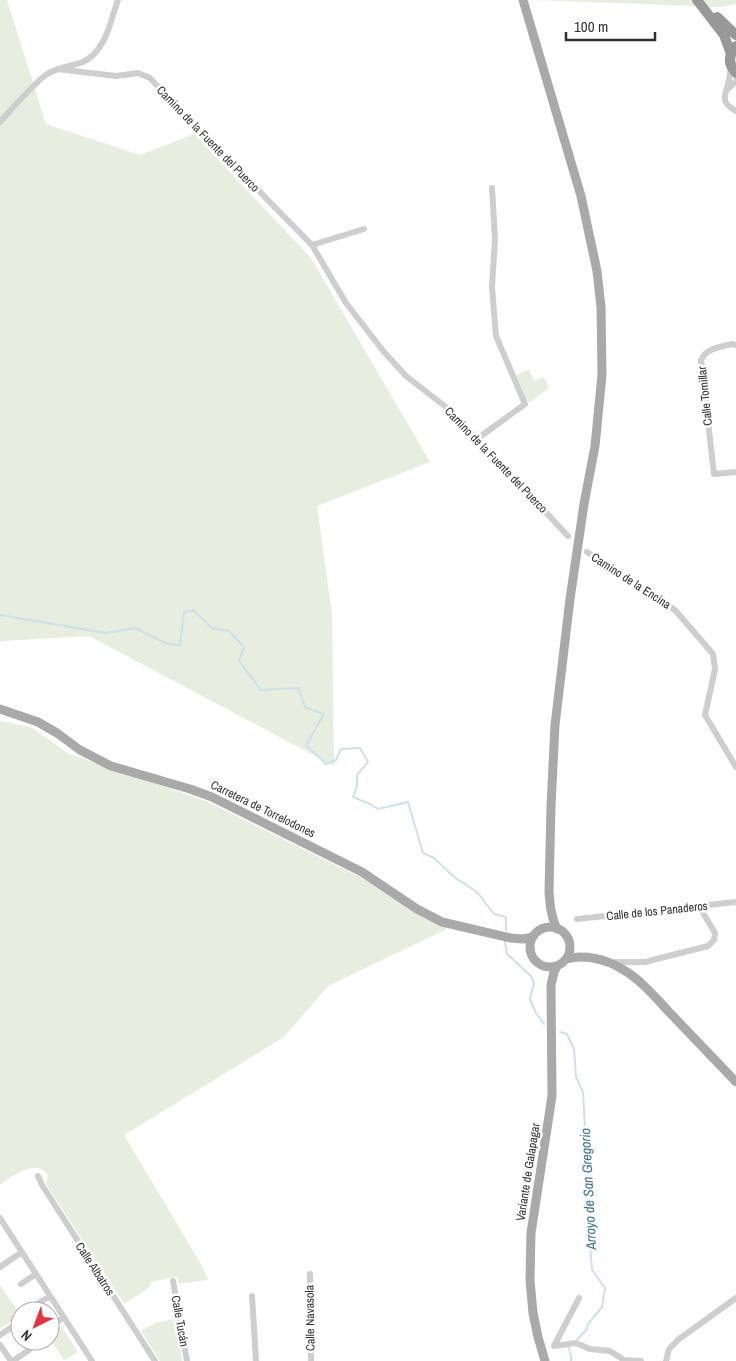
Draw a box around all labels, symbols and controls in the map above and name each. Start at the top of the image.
scale bar [566,10,655,42]
text: 100 m [574,16,608,37]
street label: Camino de la Fuente del Puerco [153,82,263,196]
street label: Calle Tomillar [694,365,716,426]
street label: Camino de la Fuente del Puerco [441,403,551,517]
street label: Camino de la Encina [588,549,674,613]
street label: Carretera de Torrelodones [208,777,318,841]
street label: Calle de los Panaderos [606,898,708,924]
street label: Variante de Galapagar [512,1121,544,1222]
water label: Arroyo de San Gregorio [576,1128,600,1251]
street label: Calle Albatros [72,1239,118,1299]
street label: Calle Navasola [301,1284,319,1351]
street label: Calle Tucán [168,1294,192,1348]
north arrow [10,1301,60,1351]
text: N [17,1326,35,1345]

